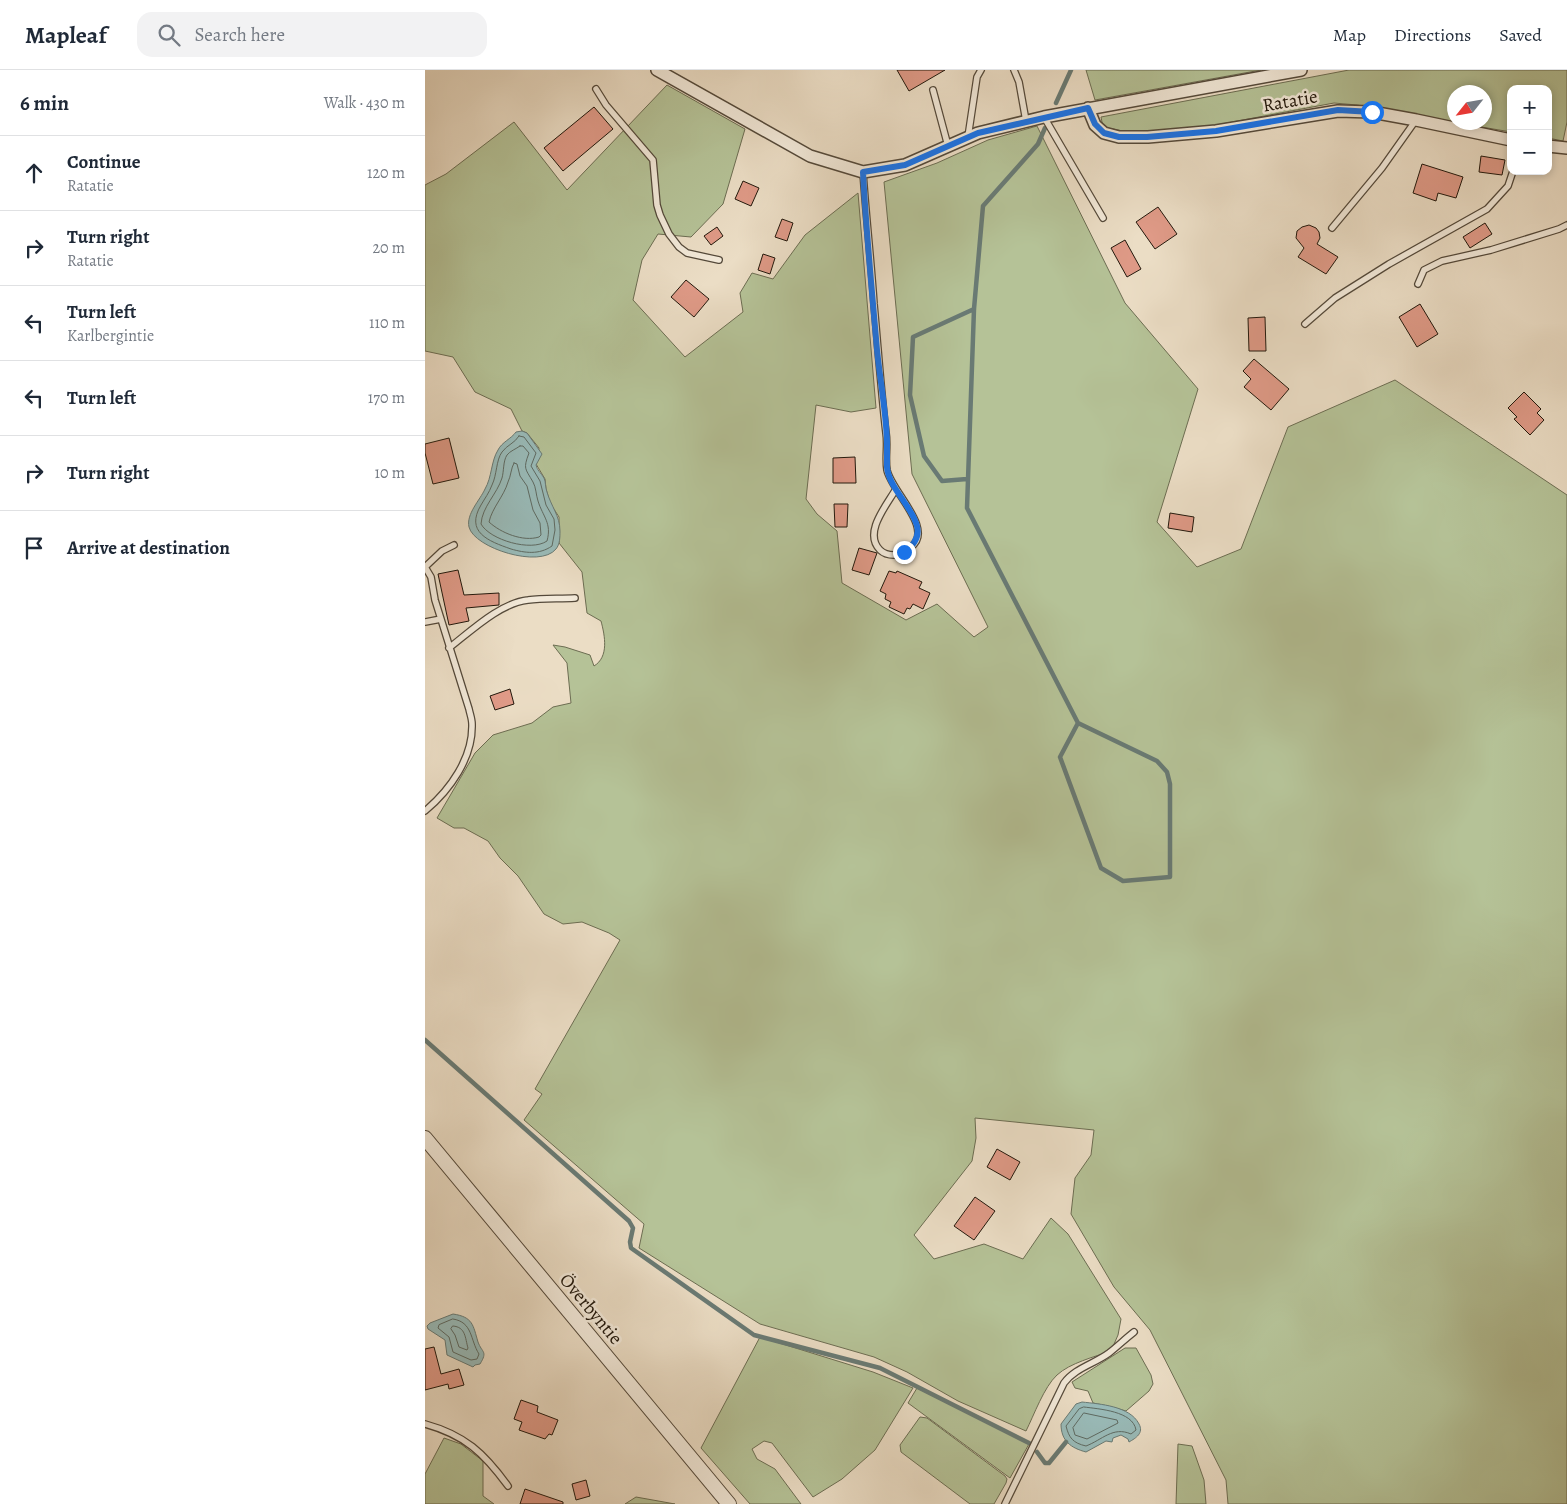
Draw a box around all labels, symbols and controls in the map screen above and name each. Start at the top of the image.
search box [137,12,487,57]
text: Mapleaf [25,19,107,51]
icon: search [155,21,183,49]
text: Search here [195,22,285,48]
text: Map [1333,23,1366,47]
text: Directions [1394,23,1471,47]
text: Saved [1499,23,1542,47]
street label: Ratatie [1260,83,1320,119]
north arrow [1447,85,1492,130]
map controls [1507,85,1552,175]
button: + [1507,85,1552,130]
text: 6 min [20,89,69,117]
text: Walk · 430 m [324,92,405,114]
route start [1361,101,1384,124]
button: − [1507,130,1552,175]
text: Continue [67,149,141,175]
icon: ahead [20,159,48,187]
text: 120 m [367,162,405,184]
text: Ratatie [67,175,114,197]
text: Turn right [67,224,149,250]
icon: right [20,234,48,262]
text: 20 m [372,237,405,259]
text: Ratatie [67,250,114,272]
text: Turn left [67,299,136,325]
icon: left [20,309,48,337]
text: 110 m [369,312,405,334]
text: Karlbergintie [67,325,154,347]
icon: left [20,384,48,412]
text: Turn left [67,385,136,411]
text: 170 m [368,387,405,409]
icon: right [20,459,48,487]
text: Turn right [67,460,149,486]
text: 10 m [375,462,405,484]
icon: arrive [20,534,48,562]
text: Arrive at destination [67,535,230,561]
route end [893,541,916,564]
street label: Överbyntie [554,1268,628,1350]

